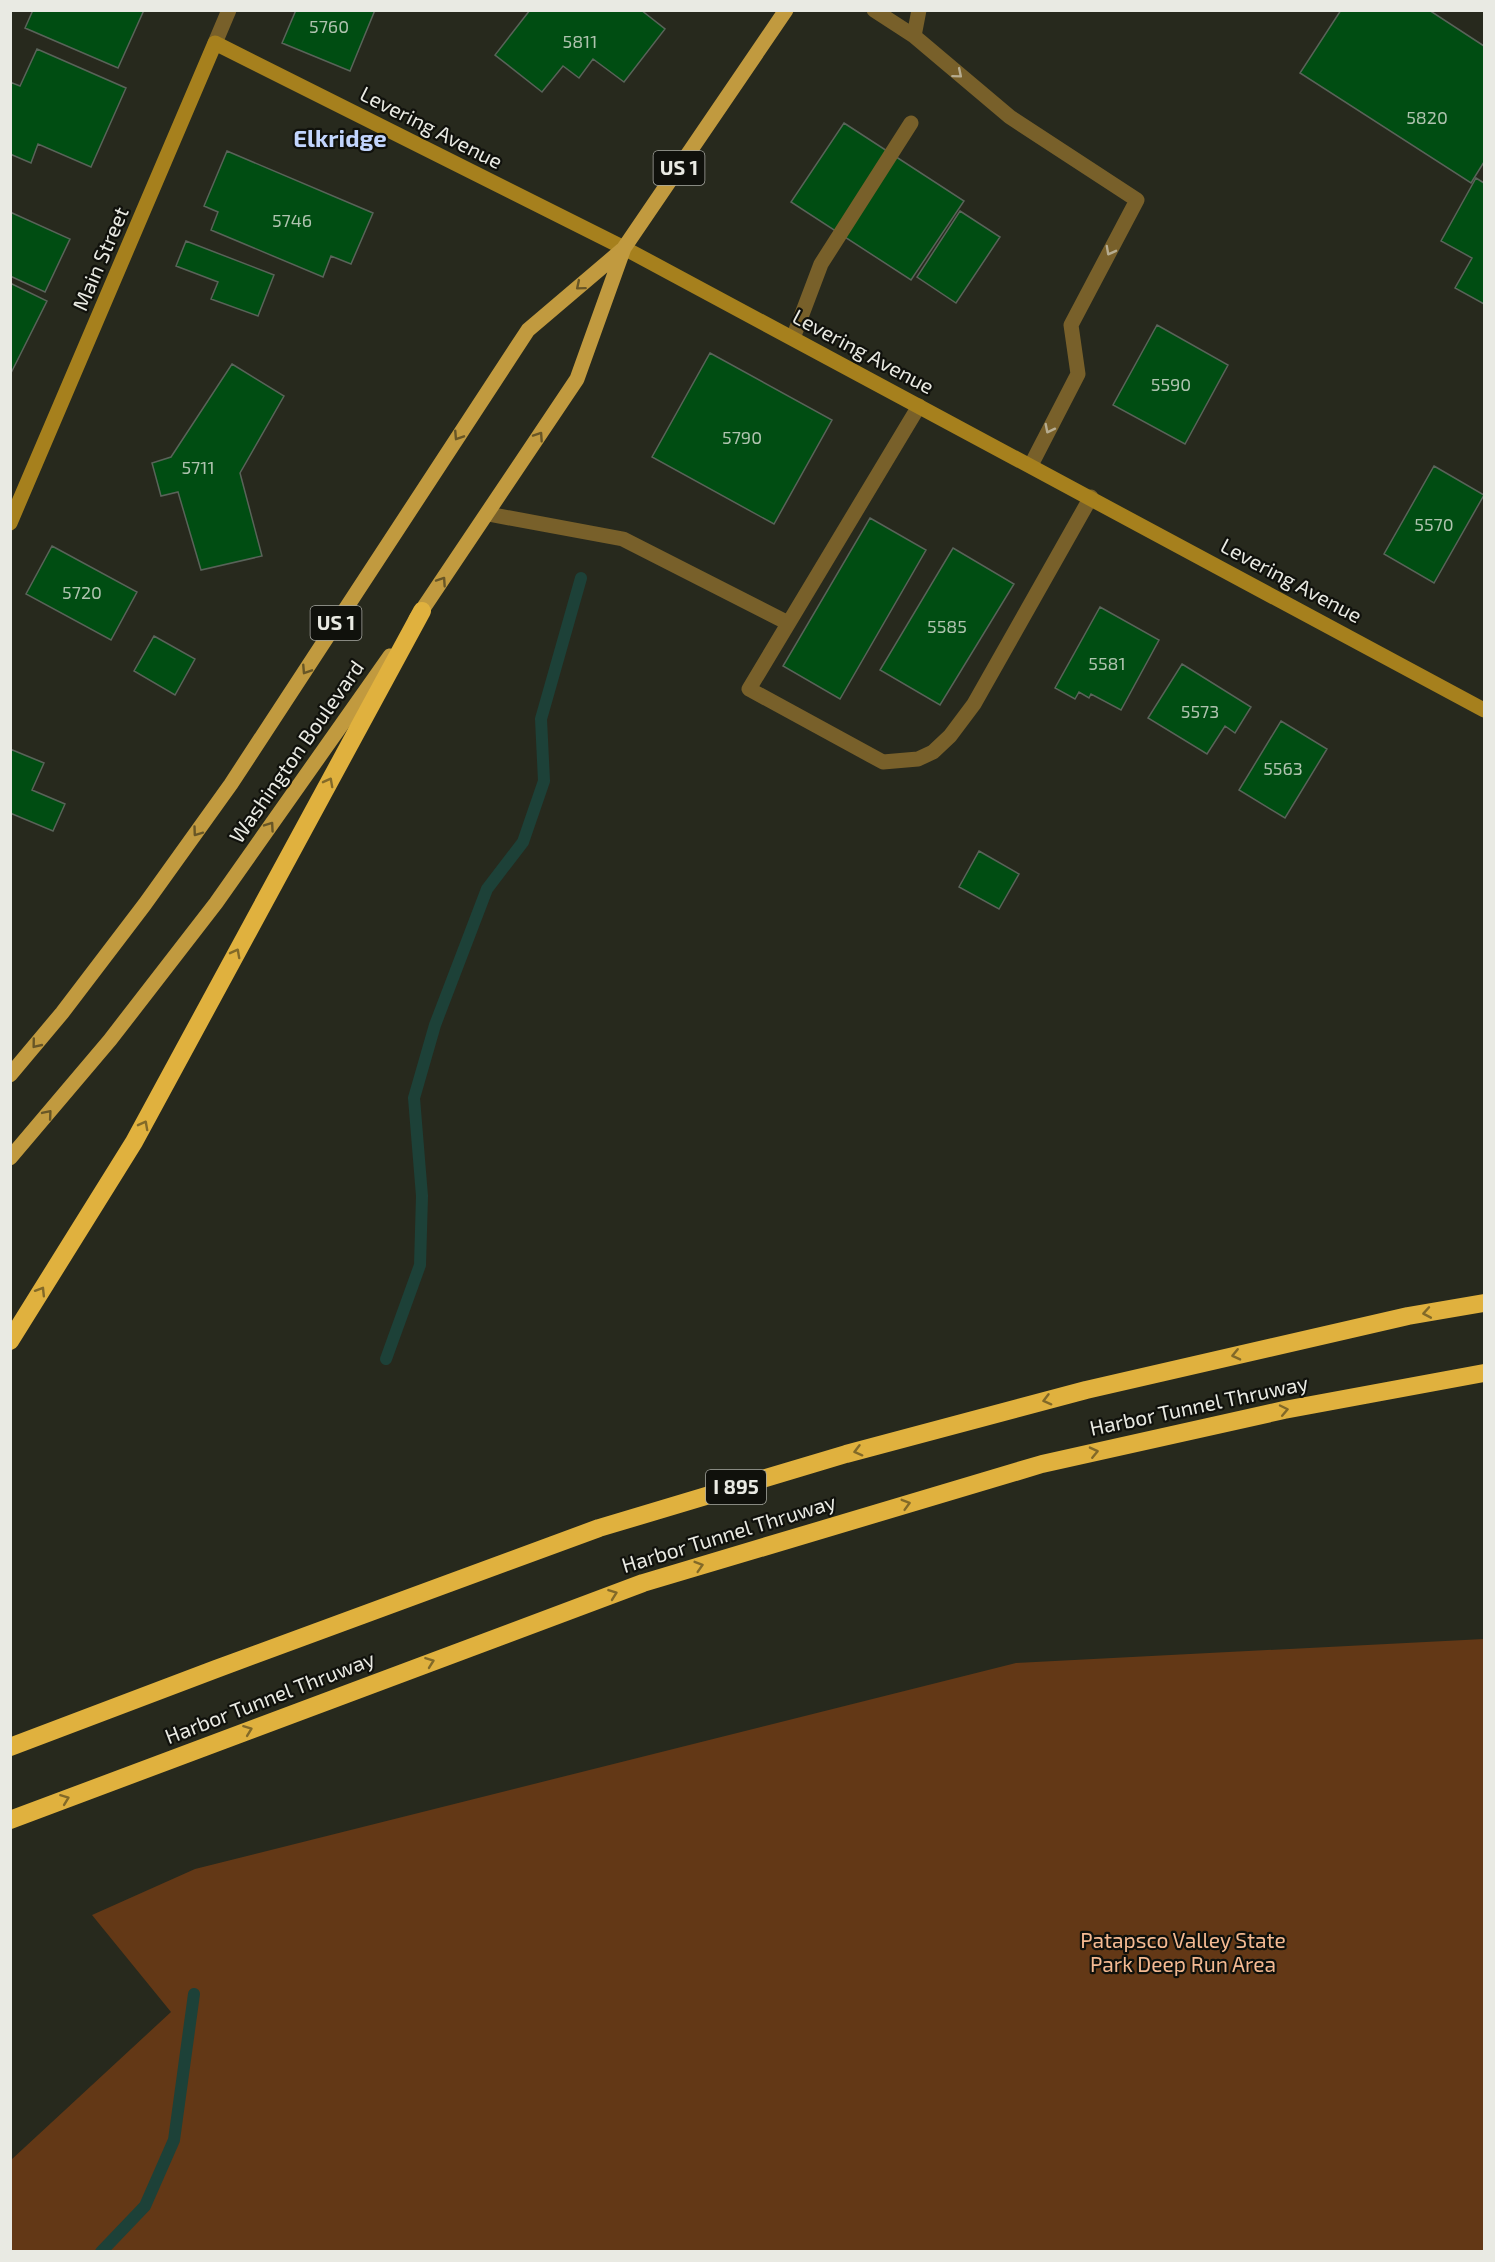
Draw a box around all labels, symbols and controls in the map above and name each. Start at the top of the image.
house number: 5760 [309,15,349,37]
house number: 5811 [563,30,597,52]
one-way arrow [951,66,962,77]
street label: Levering Avenue [356,80,507,173]
house number: 5820 [1406,106,1448,128]
district label: Elkridge [293,123,387,152]
road number: US 1 [654,151,704,185]
street label: Main Street [67,203,133,314]
house number: 5746 [272,209,312,231]
one-way arrow [1106,245,1117,256]
one-way arrow [576,279,587,290]
street label: Levering Avenue [789,303,939,398]
house number: 5590 [1151,373,1191,395]
one-way arrow [1045,423,1057,434]
house number: 5790 [722,426,762,448]
one-way arrow [454,429,465,440]
one-way arrow [532,432,543,443]
house number: 5711 [181,456,215,478]
house number: 5570 [1414,513,1454,535]
street label: Levering Avenue [1217,532,1367,627]
one-way arrow [435,576,446,587]
house number: 5720 [62,581,102,603]
road number: US 1 [310,606,362,640]
house number: 5585 [927,615,967,637]
house number: 5581 [1088,652,1126,674]
street label: Washington Boulevard [223,655,368,847]
one-way arrow [302,663,313,674]
house number: 5573 [1181,700,1219,722]
house number: 5563 [1263,757,1303,779]
one-way arrow [322,778,333,788]
one-way arrow [263,822,274,833]
one-way arrow [193,825,204,836]
one-way arrow [229,949,241,960]
one-way arrow [33,1037,44,1048]
one-way arrow [41,1109,52,1120]
one-way arrow [137,1121,148,1131]
one-way arrow [34,1287,46,1297]
one-way arrow [1422,1307,1431,1319]
one-way arrow [1232,1348,1242,1361]
street label: Harbor Tunnel Thruway [1087,1369,1310,1440]
one-way arrow [1042,1393,1053,1405]
one-way arrow [1279,1404,1289,1417]
one-way arrow [854,1443,864,1456]
one-way arrow [1089,1447,1099,1460]
road number: I 895 [706,1470,766,1504]
street label: Harbor Tunnel Thruway [618,1488,839,1577]
one-way arrow [900,1499,911,1511]
one-way arrow [693,1561,704,1573]
one-way arrow [607,1589,618,1602]
street label: Harbor Tunnel Thruway [161,1645,378,1748]
one-way arrow [424,1657,435,1669]
one-way arrow [242,1725,252,1738]
one-way arrow [59,1794,70,1806]
park label: Patapsco Valley State Park Deep Run Area [1080,1927,1286,1976]

